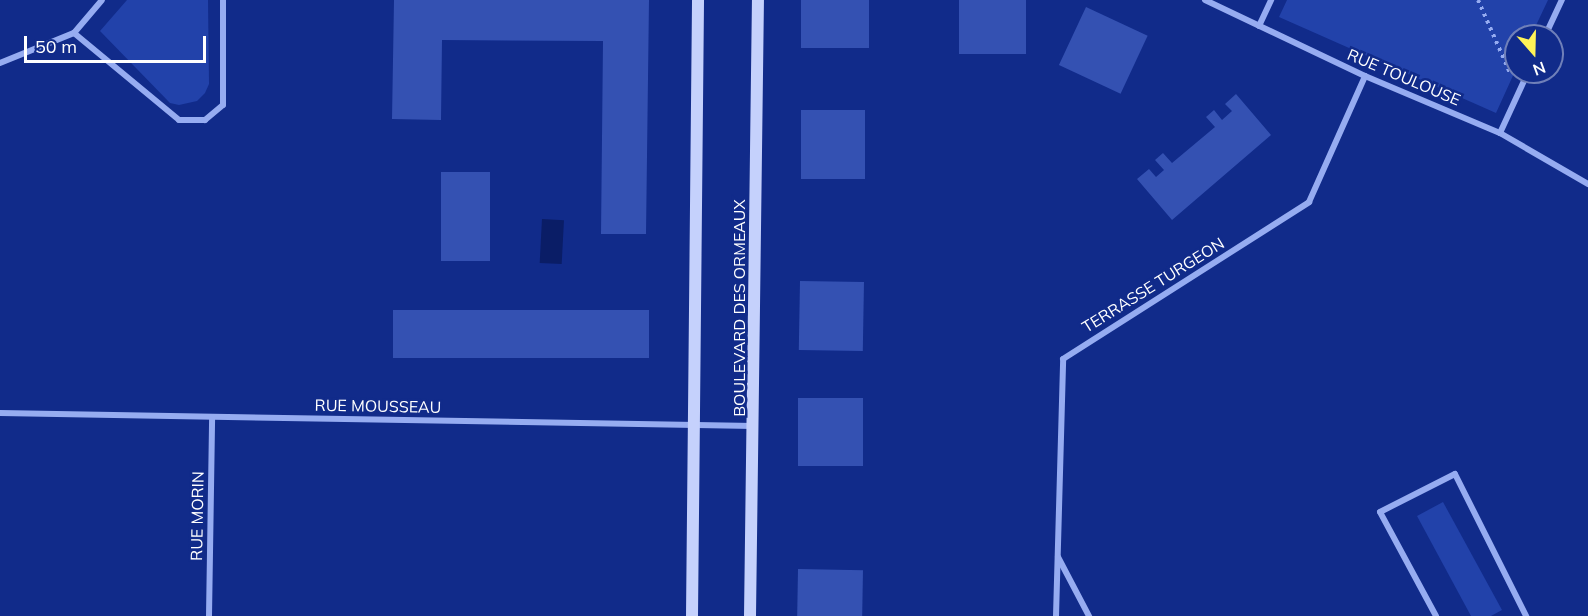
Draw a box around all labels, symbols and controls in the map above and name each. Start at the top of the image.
scale bar [27,24,208,62]
north arrow [1504,24,1564,84]
text: 50 m [35,35,77,58]
street label: RUE TOULOUSE [1345,45,1463,109]
text: N [1530,58,1549,81]
street label: BOULEVARD DES ORMEAUX [729,199,749,417]
street label: TERRASSE TURGEON [1078,233,1228,337]
street label: RUE MOUSSEAU [315,395,441,417]
street label: RUE MORIN [187,471,207,561]

